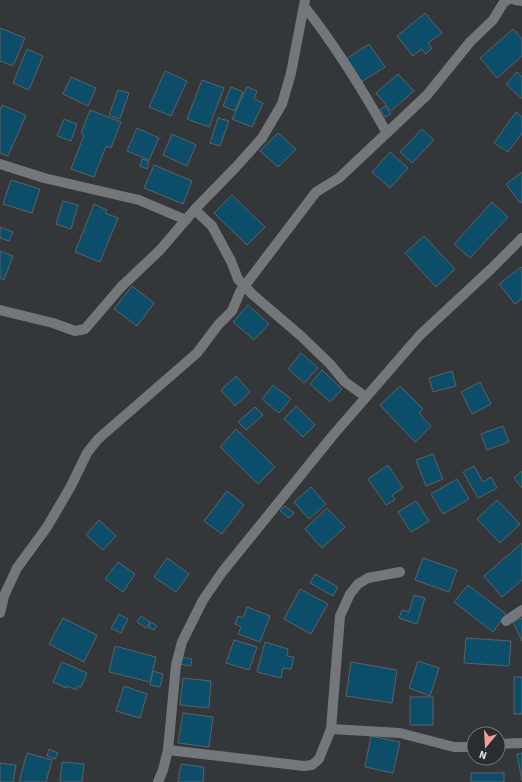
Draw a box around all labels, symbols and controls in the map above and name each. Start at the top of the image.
north arrow [466,726,506,766]
text: N [477,747,489,763]

